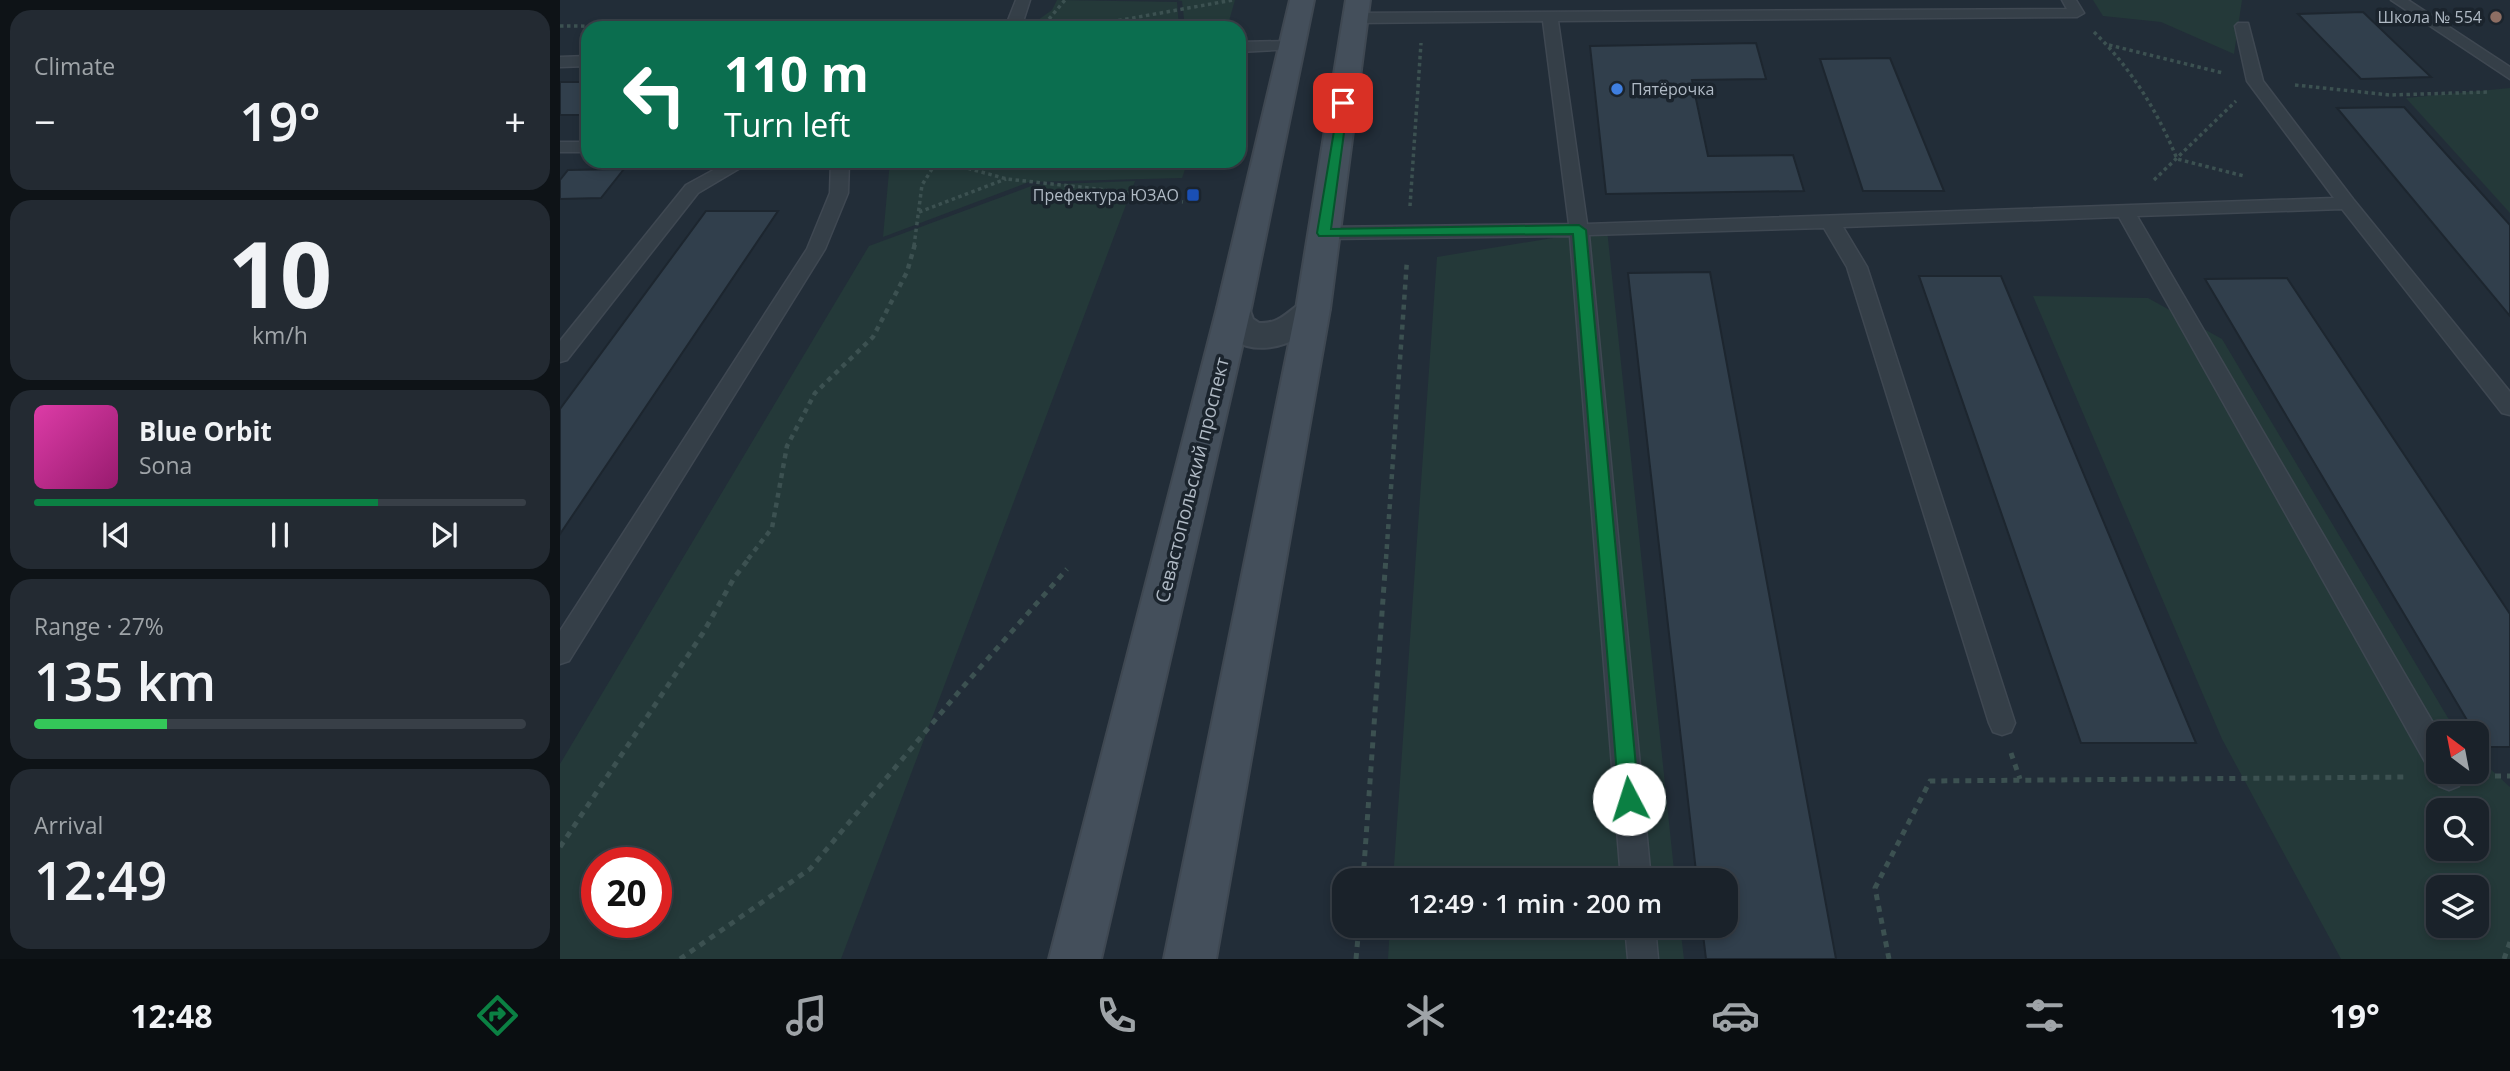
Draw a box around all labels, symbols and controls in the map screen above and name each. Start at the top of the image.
place label: Школа № 554 [2378,6,2482,28]
marker: Школа № 554 [2488,9,2504,25]
text: 110 m [724,40,869,106]
icon: left [609,49,700,140]
text: Climate [34,50,115,82]
pin [1313,73,1373,133]
place label: Пятёрочка [1631,78,1714,100]
marker: Пятёрочка [1609,81,1625,97]
icon: arrive [1324,84,1362,122]
text: 19° [239,85,321,156]
text: − [34,95,56,147]
text: + [504,95,526,147]
text: Turn left [724,103,850,146]
place label: Префектура ЮЗАО [1033,184,1179,206]
marker: Префектура ЮЗАО [1185,187,1201,203]
text: 10 [228,211,332,335]
text: km/h [252,319,308,351]
street label: Севастопольский проспект [1149,355,1235,605]
text: Blue Orbit [139,413,272,449]
text: Sona [139,449,192,481]
icon: previous [97,516,135,554]
icon: pause [261,516,299,554]
icon: next [425,516,463,554]
text: Range · 27% [34,610,164,642]
text: 135 km [34,645,216,716]
north arrow [2426,721,2488,784]
map controls [2426,721,2489,938]
position arrow [1592,762,1666,836]
button: search [2426,798,2489,861]
text: Arrival [34,809,103,841]
text: 12:49 [34,844,167,915]
speed limit sign: 20 [581,847,672,938]
button: layers [2426,875,2489,938]
text: 12:49 · 1 min · 200 m [1408,885,1662,921]
icon: directions [473,991,522,1040]
icon: music [782,991,831,1040]
icon: phone [1092,991,1141,1040]
icon: climate [1401,991,1450,1040]
icon: car [1711,991,1760,1040]
icon: filters [2020,991,2069,1040]
text: 12:48 [130,994,213,1037]
text: 19° [2329,994,2380,1037]

